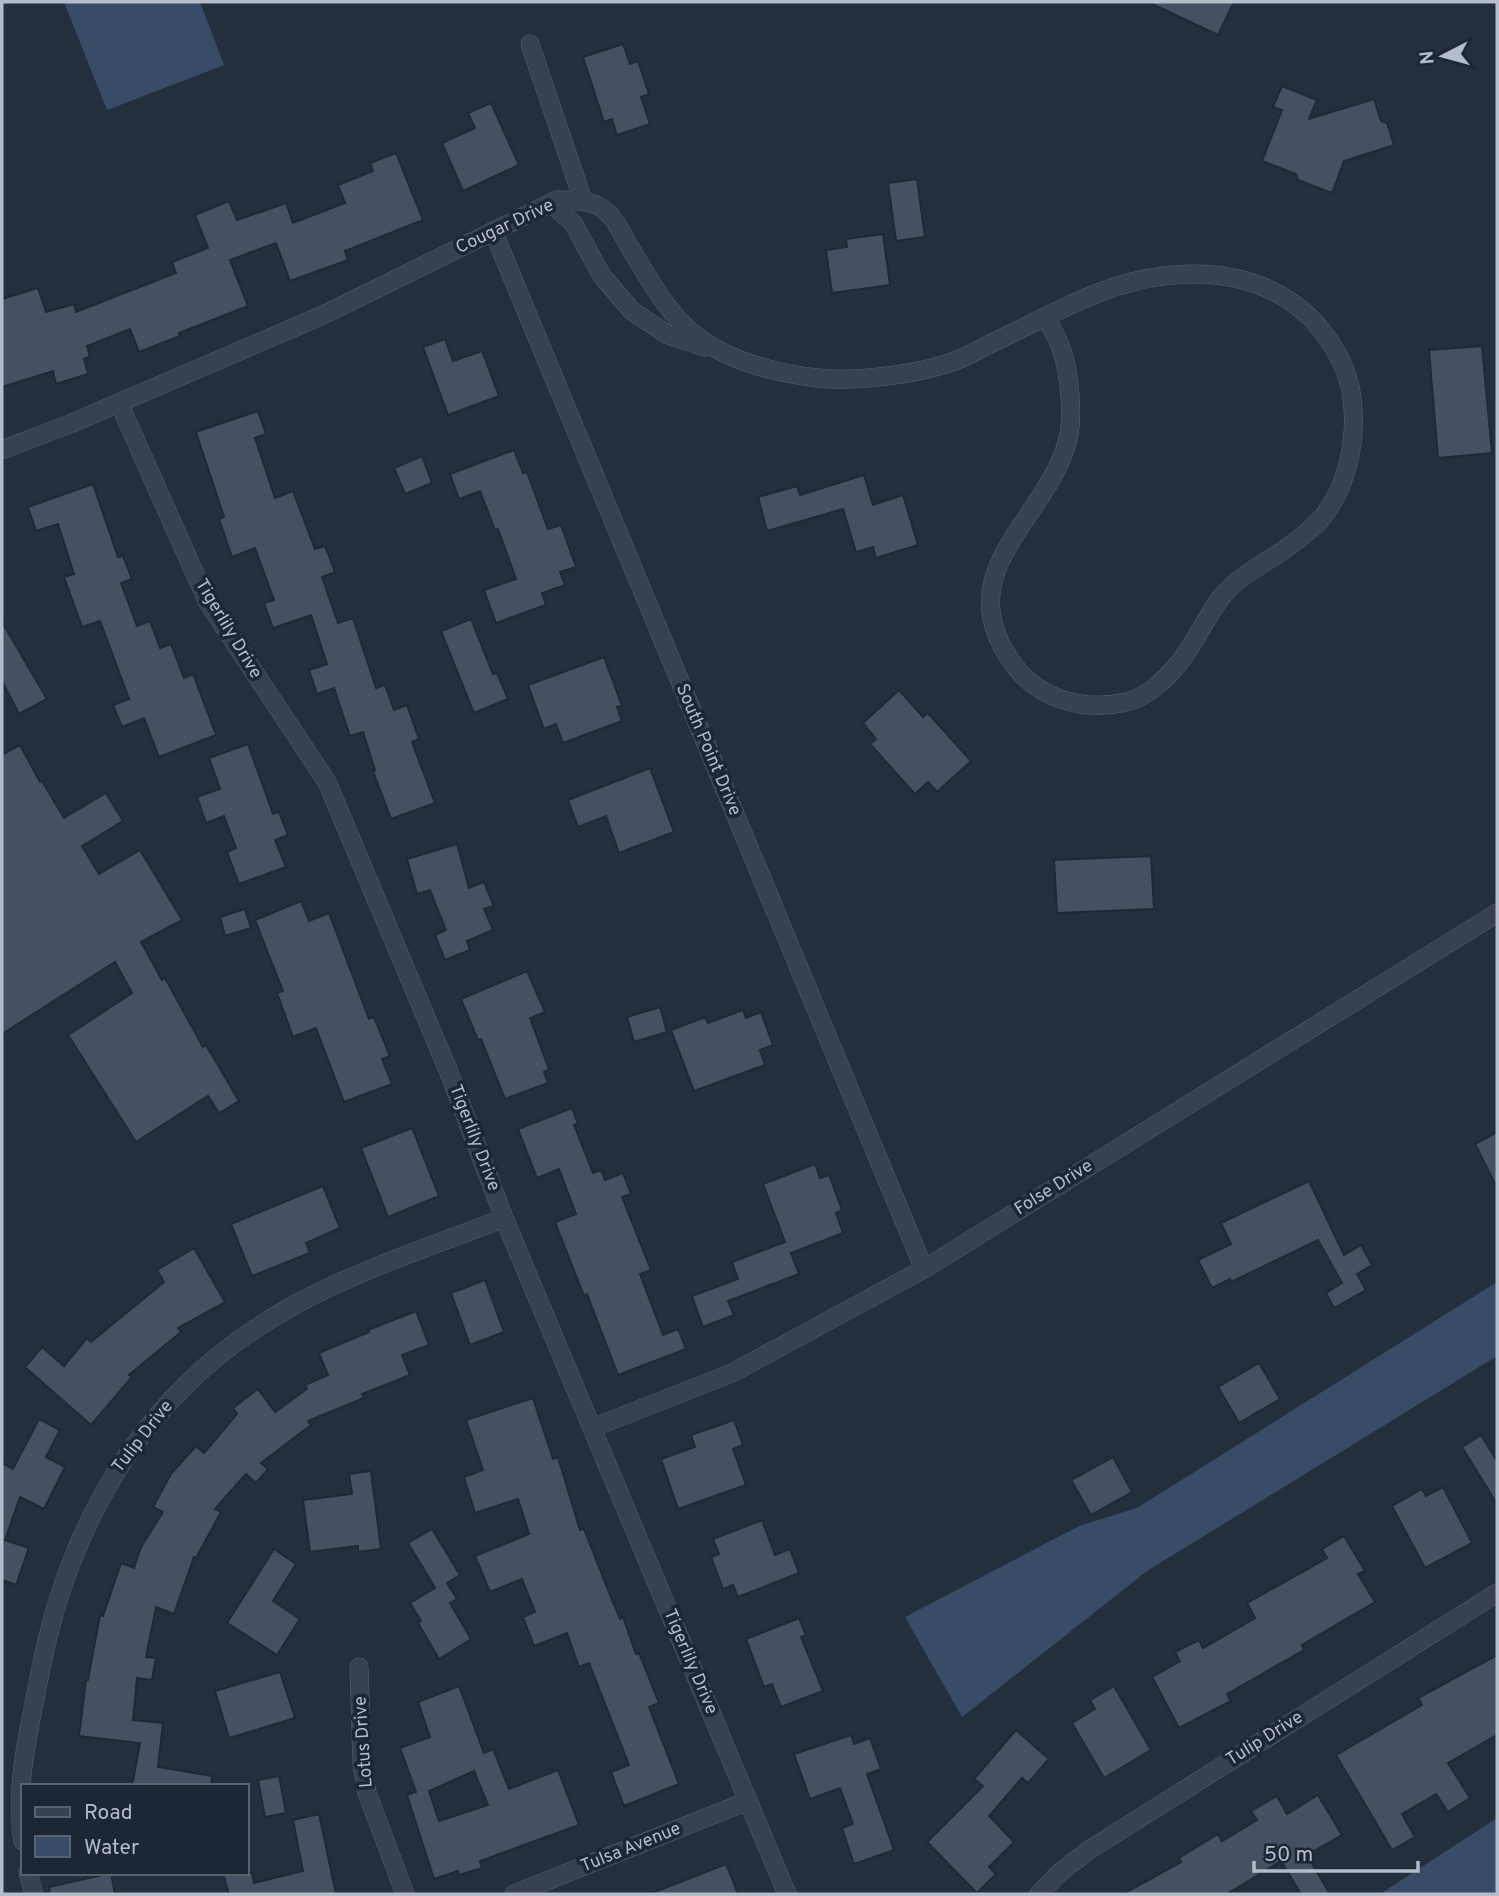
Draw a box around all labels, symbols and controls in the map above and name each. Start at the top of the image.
north arrow [1408,21,1478,91]
text: N [1415,50,1441,66]
street label: Cougar Drive [452,194,558,260]
street label: Tigerlily Drive [189,575,267,683]
street label: South Point Drive [670,681,746,819]
street label: Tigerlily Drive [443,1081,505,1195]
street label: Folse Drive [1010,1155,1098,1221]
street label: Tulip Drive [107,1396,179,1478]
street label: Tigerlily Drive [657,1606,723,1718]
street label: Lotus Drive [349,1695,379,1789]
street label: Tulip Drive [1222,1706,1308,1772]
legend [21,1784,248,1875]
text: Road [84,1800,133,1827]
street label: Tulsa Avenue [578,1817,684,1879]
scale bar [1254,1829,1418,1873]
text: Water [84,1835,139,1862]
text: 50 m [1264,1842,1313,1869]

